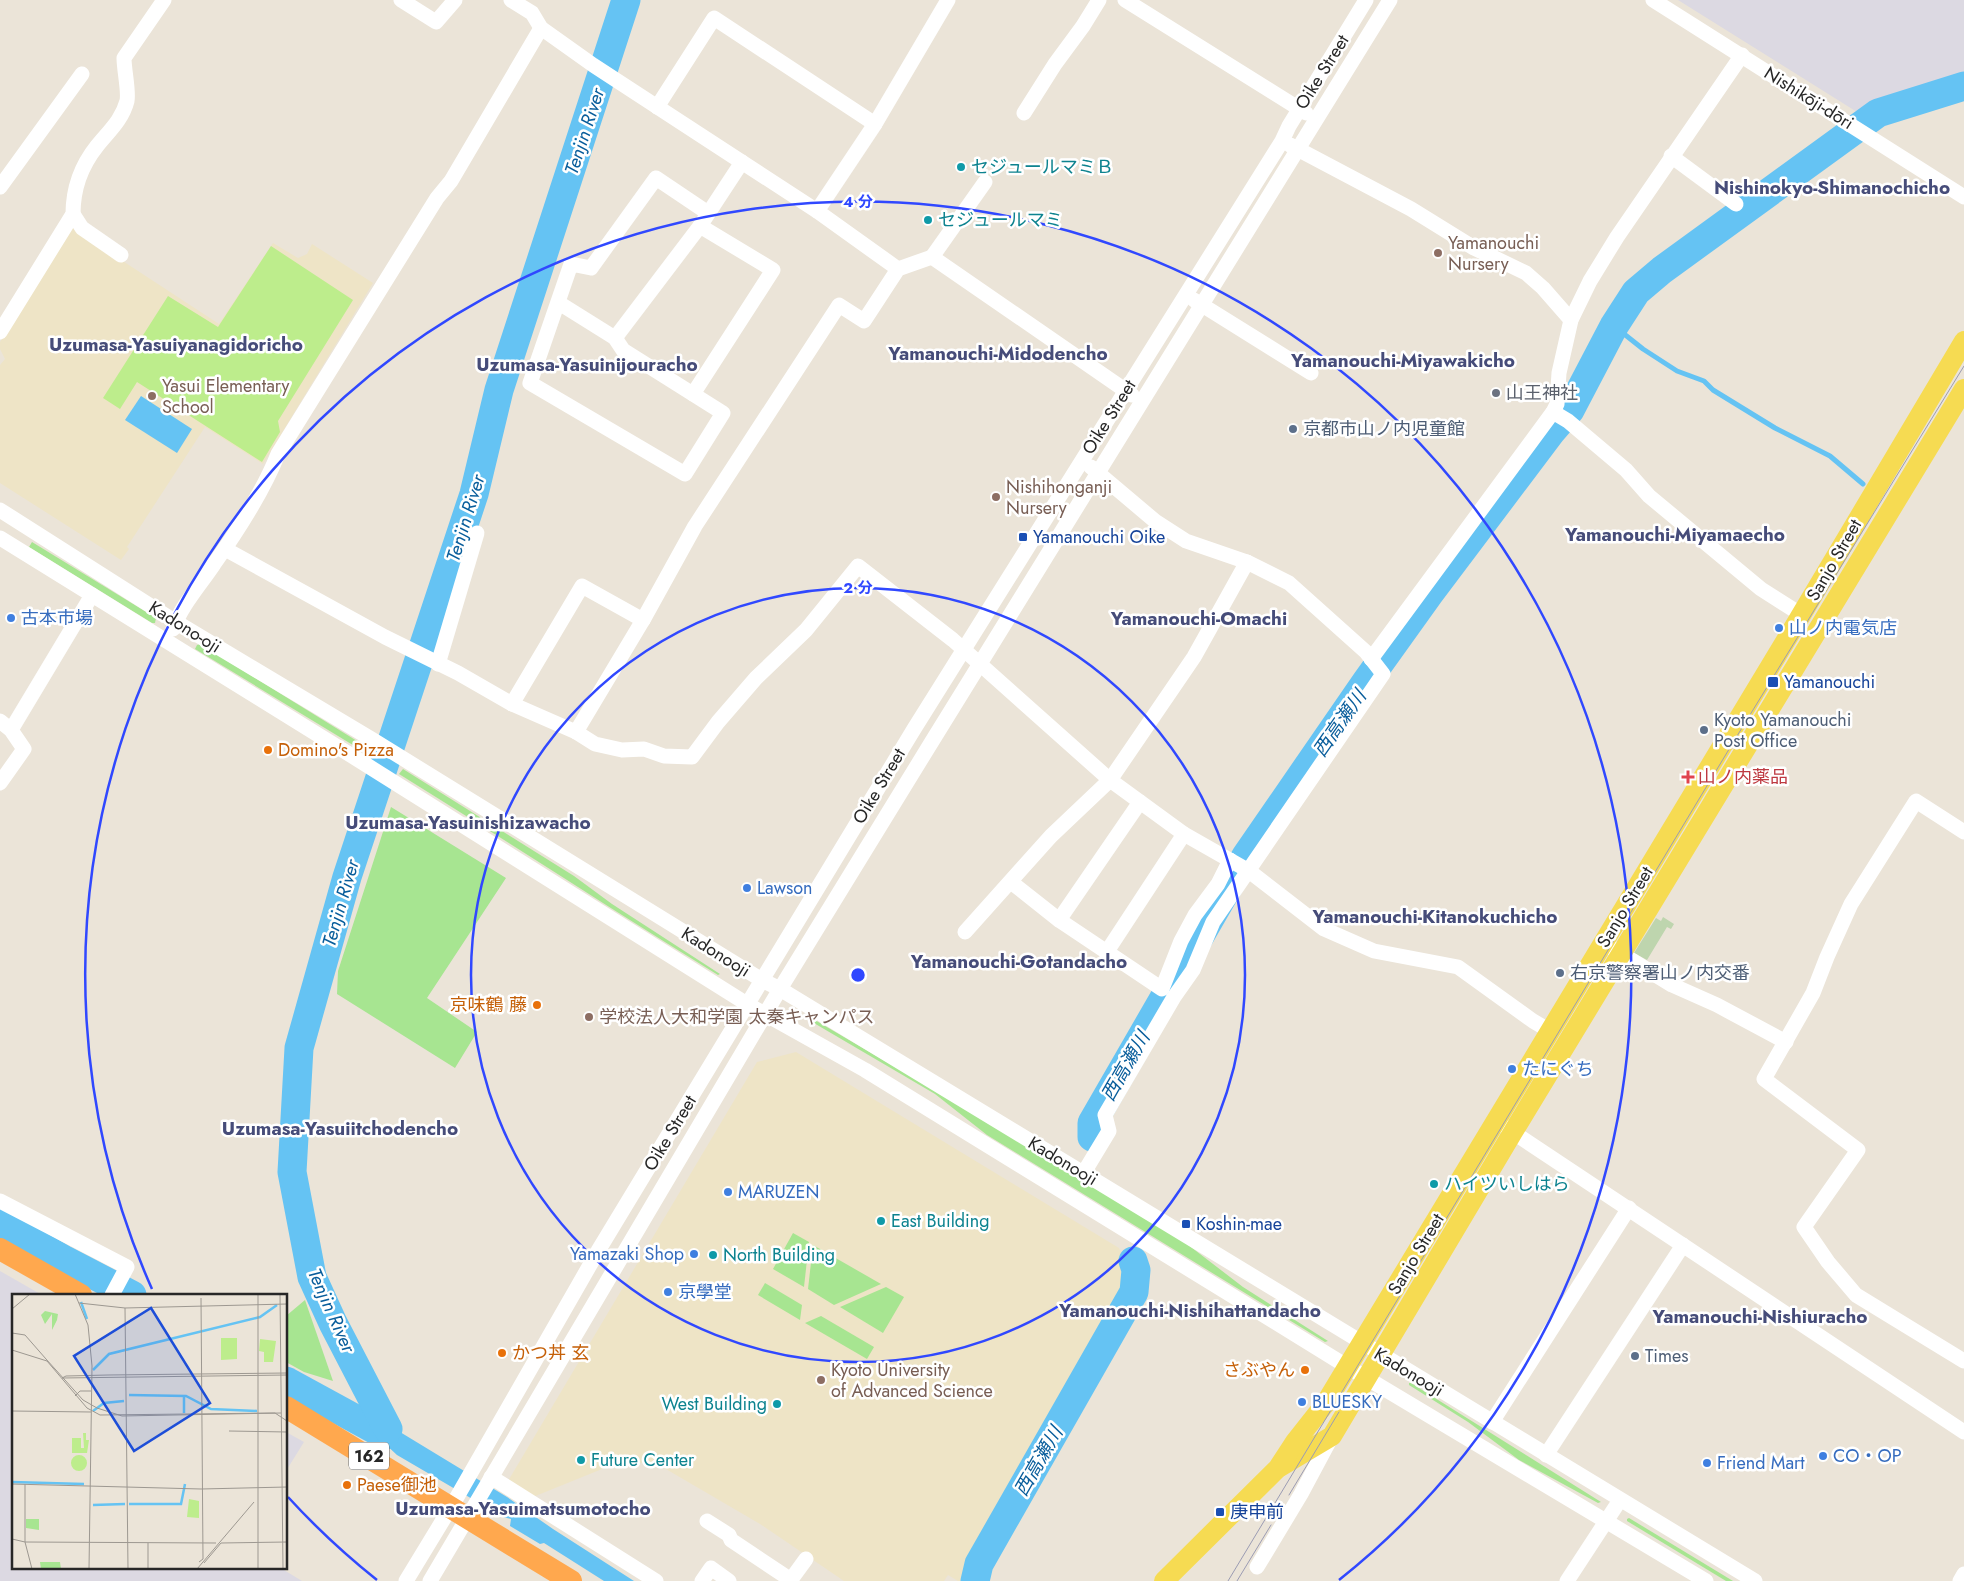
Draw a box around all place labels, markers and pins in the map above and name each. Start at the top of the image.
place label: セジュールマミＢ [971,154,1114,180]
marker: セジュールマミＢ [955,161,967,173]
place label: セジュールマミ [938,207,1063,233]
marker: セジュールマミ [922,214,934,226]
place label: Yamanouchi Nursery [1448,230,1539,277]
marker: Yamanouchi Nursery [1432,247,1444,259]
place label: Yasui Elementary School [162,373,290,420]
place label: 山王神社 [1506,380,1578,406]
marker: 山王神社 [1490,387,1502,399]
marker: Yasui Elementary School [146,390,158,402]
place label: 京都市山ノ内児童館 [1303,416,1465,442]
marker: 京都市山ノ内児童館 [1287,423,1299,435]
place label: Nishihonganji Nursery [1006,474,1112,521]
marker: Nishihonganji Nursery [990,491,1002,503]
place label: Yamanouchi Oike [1033,524,1165,550]
marker: Yamanouchi Oike [1017,531,1029,543]
place label: 古本市場 [21,605,93,631]
marker: 古本市場 [5,612,17,624]
place label: 山ノ内電気店 [1789,615,1897,641]
marker: 山ノ内電気店 [1773,622,1785,634]
place label: Yamanouchi [1784,669,1875,695]
marker: Yamanouchi [1766,675,1780,689]
place label: Kyoto Yamanouchi Post Office [1714,707,1851,754]
marker: Kyoto Yamanouchi Post Office [1698,724,1710,736]
place label: Domino's Pizza [278,737,394,763]
marker: Domino's Pizza [262,744,274,756]
place label: 山ノ内薬品 [1698,764,1788,790]
marker: 山ノ内薬品 [1682,771,1694,783]
place label: Lawson [757,875,812,901]
marker: Lawson [741,882,753,894]
place label: 右京警察署山ノ内交番 [1570,960,1750,986]
centre of rings [849,966,867,984]
marker: 右京警察署山ノ内交番 [1554,967,1566,979]
place label: 京味鶴 藤 [450,992,527,1018]
marker: 京味鶴 藤 [531,999,543,1011]
place label: 学校法人大和学園 太秦キャンパス [599,1004,874,1030]
marker: 学校法人大和学園 太秦キャンパス [583,1011,595,1023]
place label: たにぐち [1522,1056,1594,1082]
marker: たにぐち [1506,1063,1518,1075]
place label: ハイツいしはら [1444,1171,1570,1197]
marker: ハイツいしはら [1428,1178,1440,1190]
place label: MARUZEN [738,1179,819,1205]
marker: MARUZEN [722,1186,734,1198]
place label: East Building [891,1208,990,1234]
place label: Koshin-mae [1196,1211,1282,1237]
marker: East Building [875,1215,887,1227]
marker: Koshin-mae [1180,1218,1192,1230]
place label: Yamazaki Shop [570,1241,684,1267]
place label: North Building [723,1242,835,1268]
marker: Yamazaki Shop [688,1248,700,1260]
marker: North Building [707,1249,719,1261]
place label: 京學堂 [678,1279,732,1305]
marker: 京學堂 [662,1286,674,1298]
place label: かつ丼 玄 [512,1340,589,1366]
place label: Times [1645,1343,1689,1369]
marker: かつ丼 玄 [496,1347,508,1359]
marker: Times [1629,1350,1641,1362]
place label: Kyoto University of Advanced Science [831,1357,993,1404]
place label: さぶやん [1223,1357,1295,1383]
marker: さぶやん [1299,1364,1311,1376]
marker: Kyoto University of Advanced Science [815,1374,827,1386]
place label: BLUESKY [1312,1389,1383,1415]
place label: West Building [661,1391,767,1417]
marker: BLUESKY [1296,1396,1308,1408]
marker: West Building [771,1398,783,1410]
place label: CO・OP [1833,1443,1902,1469]
place label: Future Center [591,1447,695,1473]
place label: Friend Mart [1717,1450,1805,1476]
marker: CO・OP [1817,1450,1829,1462]
marker: Future Center [575,1454,587,1466]
marker: Friend Mart [1701,1457,1713,1469]
place label: Paese御池 [357,1472,437,1498]
marker: Paese御池 [341,1479,353,1491]
place label: 庚申前 [1230,1499,1284,1525]
marker: 庚申前 [1214,1506,1226,1518]

